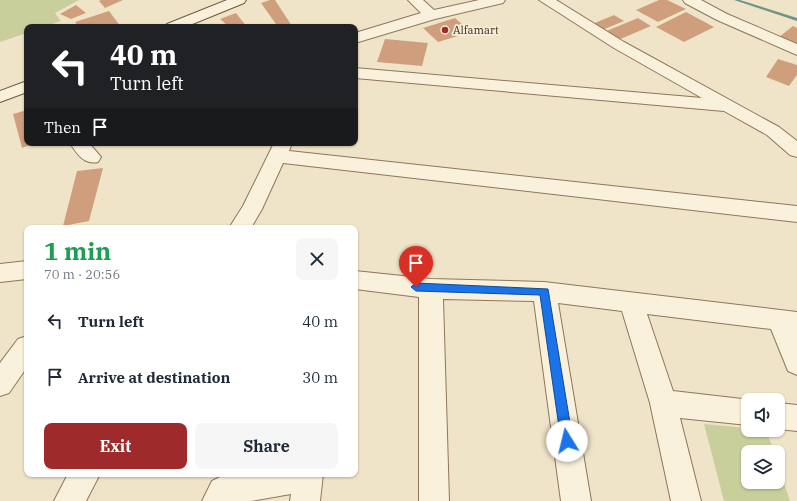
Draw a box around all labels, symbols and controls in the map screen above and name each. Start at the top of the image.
place label: Alfamart [453,23,499,37]
marker: Alfamart [440,25,450,35]
text: 40 m [110,36,177,73]
icon: left [44,40,96,92]
text: Turn left [110,72,184,95]
icon: arrive [89,116,111,138]
text: Then [44,118,81,137]
text: 1 min [44,235,111,267]
button: close [296,238,338,280]
pin [399,246,433,287]
icon: arrive [405,252,427,274]
text: 70 m · 20:56 [44,266,120,283]
icon: left [44,310,66,332]
text: Turn left [78,312,144,331]
text: 40 m [302,312,338,331]
icon: arrive [44,366,66,388]
text: Arrive at destination [78,368,230,387]
text: 30 m [302,368,338,387]
map controls [741,393,785,489]
button: sound [741,393,785,437]
position arrow [546,420,588,462]
button: Exit [44,423,187,469]
button: Share [195,423,338,469]
button: layers [741,445,785,489]

